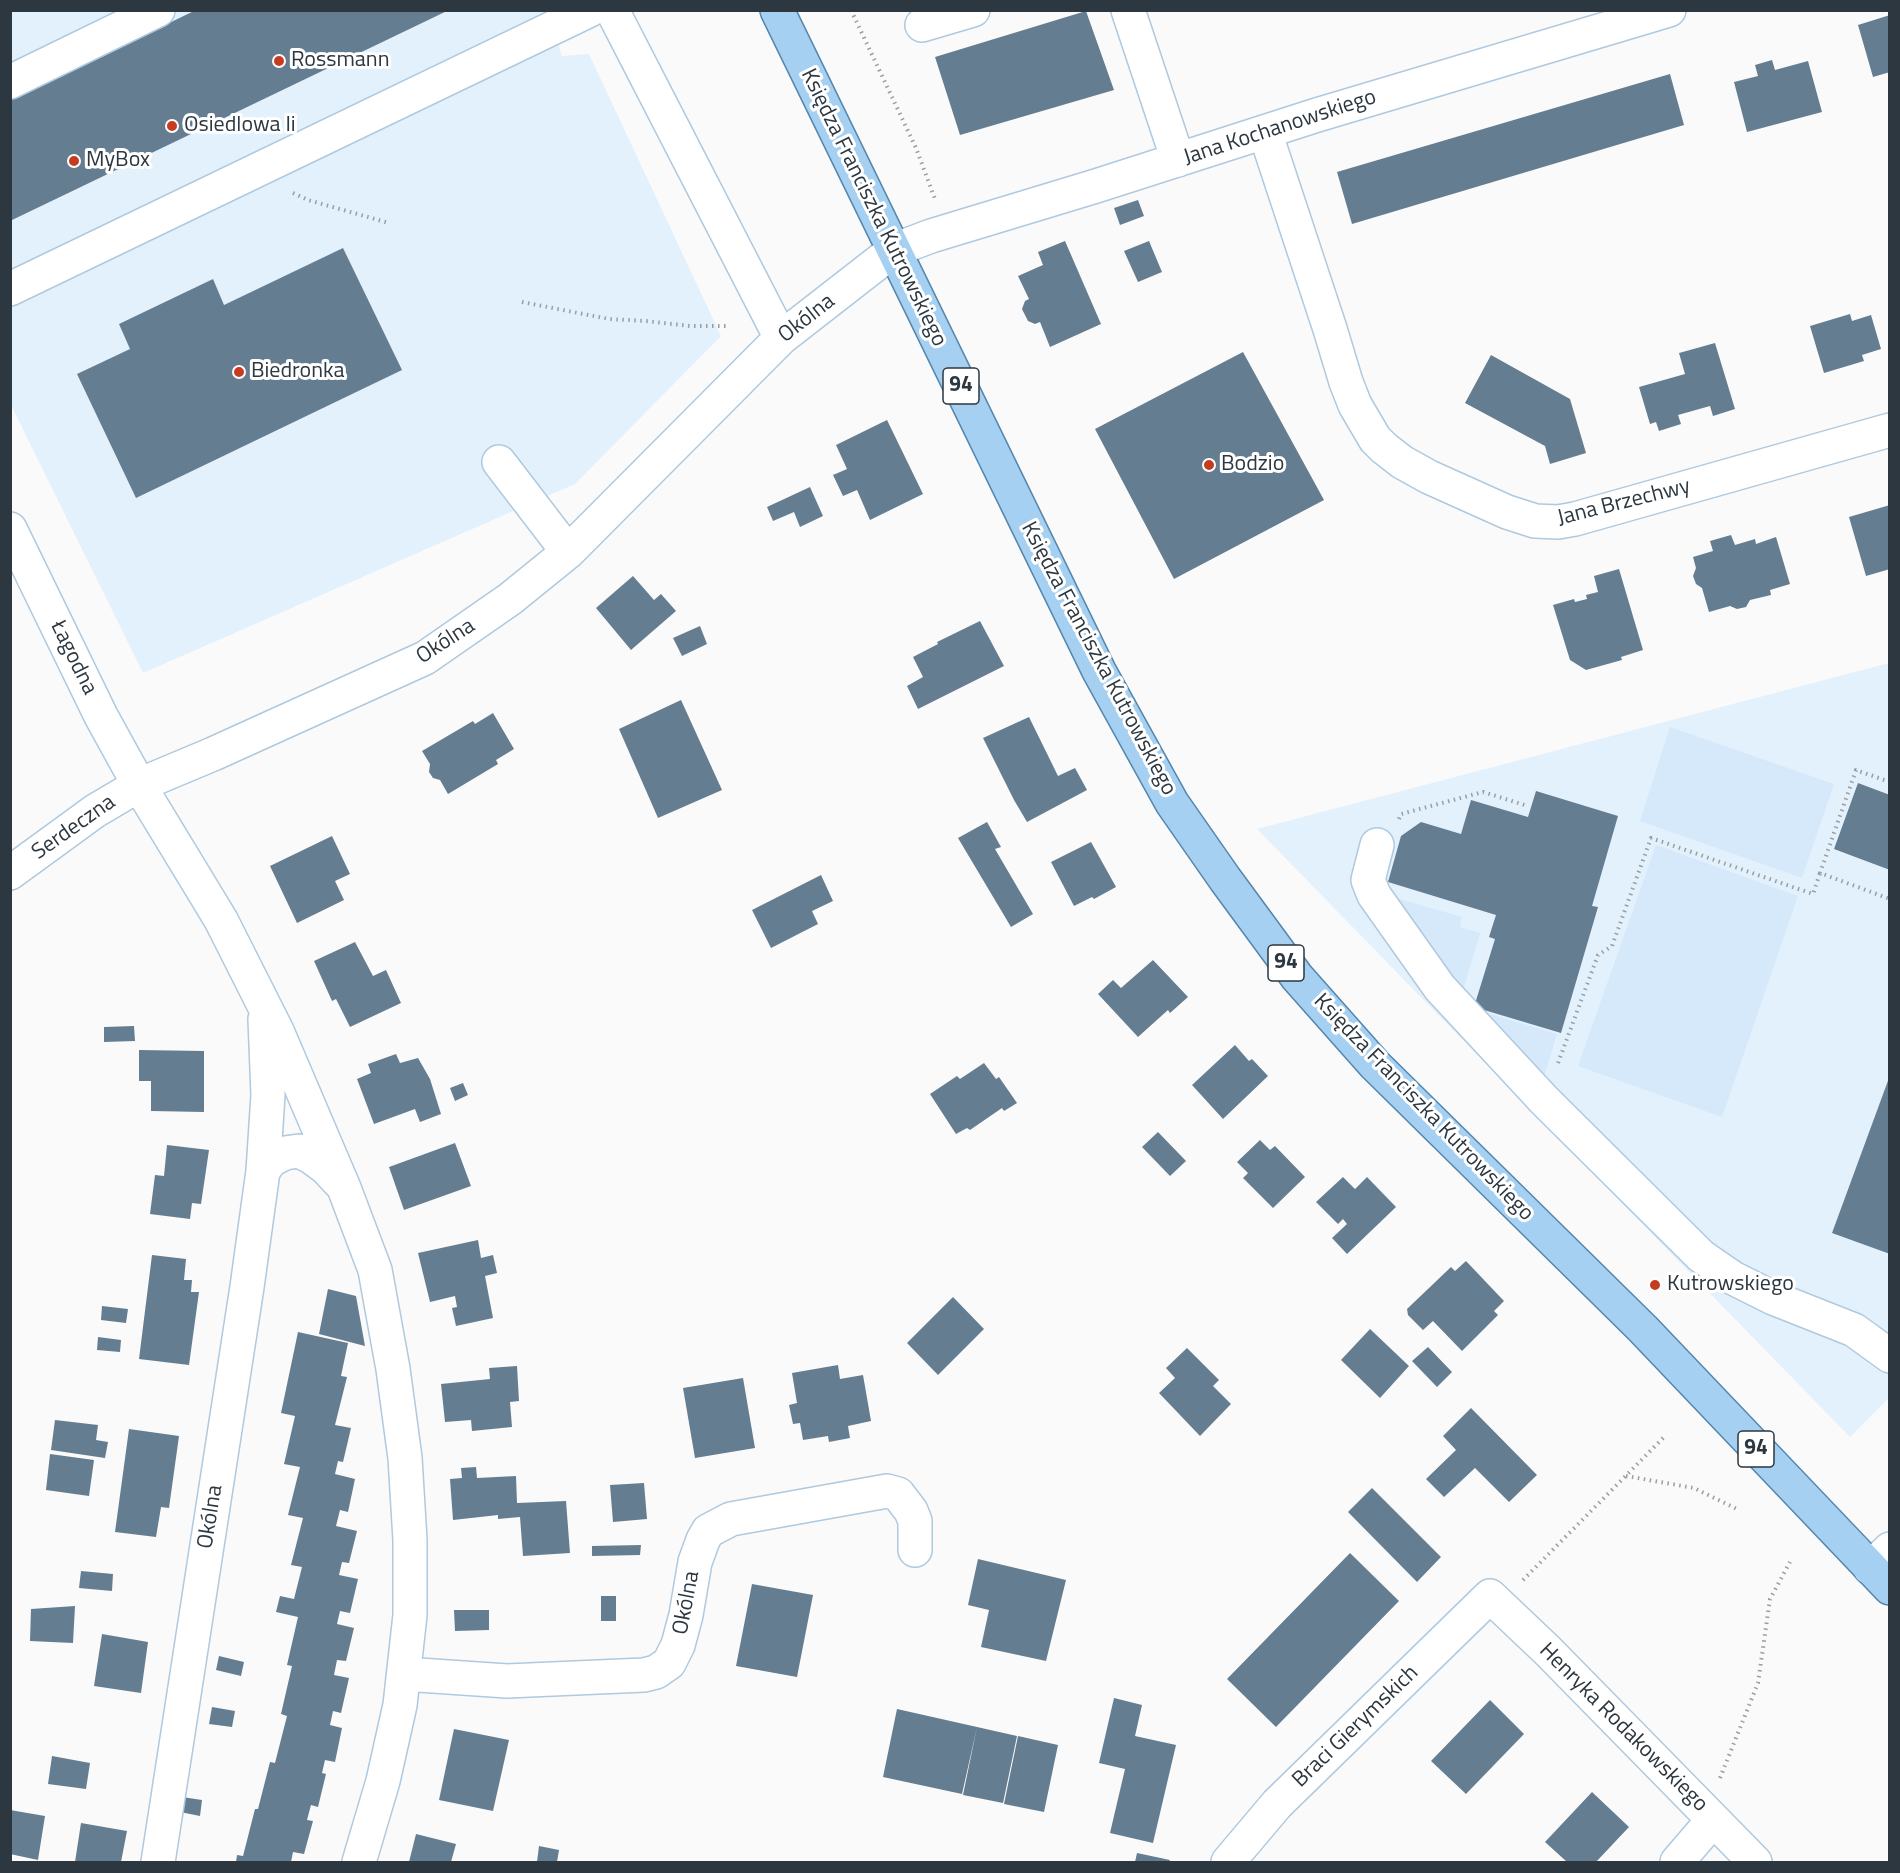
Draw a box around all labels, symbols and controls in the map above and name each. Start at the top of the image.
place label: Rossmann [291,48,389,74]
marker: Rossmann [272,54,286,68]
street label: Księdza Franciszka Kutrowskiego [794,65,952,351]
street label: Jana Kochanowskiego [1180,84,1380,172]
place label: Osiedlowa Ii [184,113,296,139]
marker: Osiedlowa Ii [165,119,179,133]
place label: MyBox [86,148,150,174]
marker: MyBox [67,154,81,168]
street label: Okólna [774,289,840,349]
place label: Biedronka [251,359,344,385]
marker: Biedronka [232,365,246,379]
road number: 94 [943,368,979,404]
place label: Bodzio [1221,452,1284,478]
marker: Bodzio [1202,458,1216,472]
street label: Jana Brzechwy [1555,474,1693,532]
street label: Księdza Franciszka Kutrowskiego [1015,518,1181,800]
street label: Okólna [412,613,480,671]
street label: Łagodna [44,617,102,699]
street label: Serdeczna [27,790,121,866]
road number: 94 [1268,945,1304,981]
street label: Księdza Franciszka Kutrowskiego [1307,989,1539,1227]
place label: Kutrowskiego [1667,1272,1794,1298]
marker: Kutrowskiego [1648,1278,1662,1292]
road number: 94 [1738,1431,1774,1467]
street label: Okólna [193,1483,229,1551]
street label: Okólna [668,1569,706,1637]
street label: Henryka Rodakowskiego [1533,1638,1713,1818]
street label: Braci Gierymskich [1288,1660,1424,1794]

